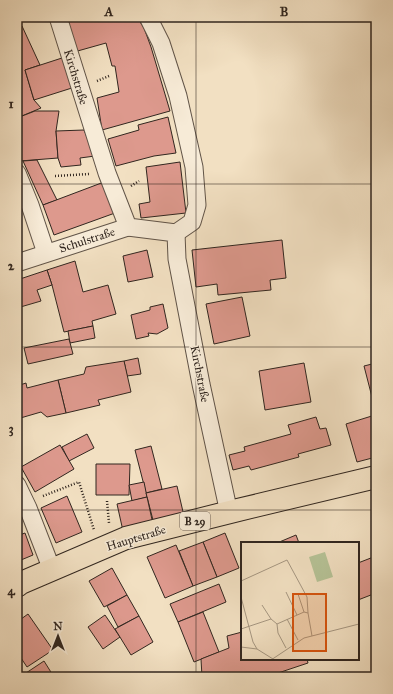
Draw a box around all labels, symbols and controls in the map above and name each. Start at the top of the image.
text: A [104,4,114,20]
text: B [280,4,289,20]
street label: Kirchstraße [61,48,91,106]
text: 1 [8,96,14,112]
street label: Schulstraße [57,224,117,256]
text: 2 [8,258,15,274]
street label: Kirchstraße [188,344,212,404]
text: 3 [8,421,14,437]
road number: B 29 [180,512,210,530]
street label: Hauptstraße [105,522,167,554]
inset map [241,542,359,660]
text: 4 [7,583,15,599]
north arrow [38,616,78,656]
text: N [53,620,63,633]

